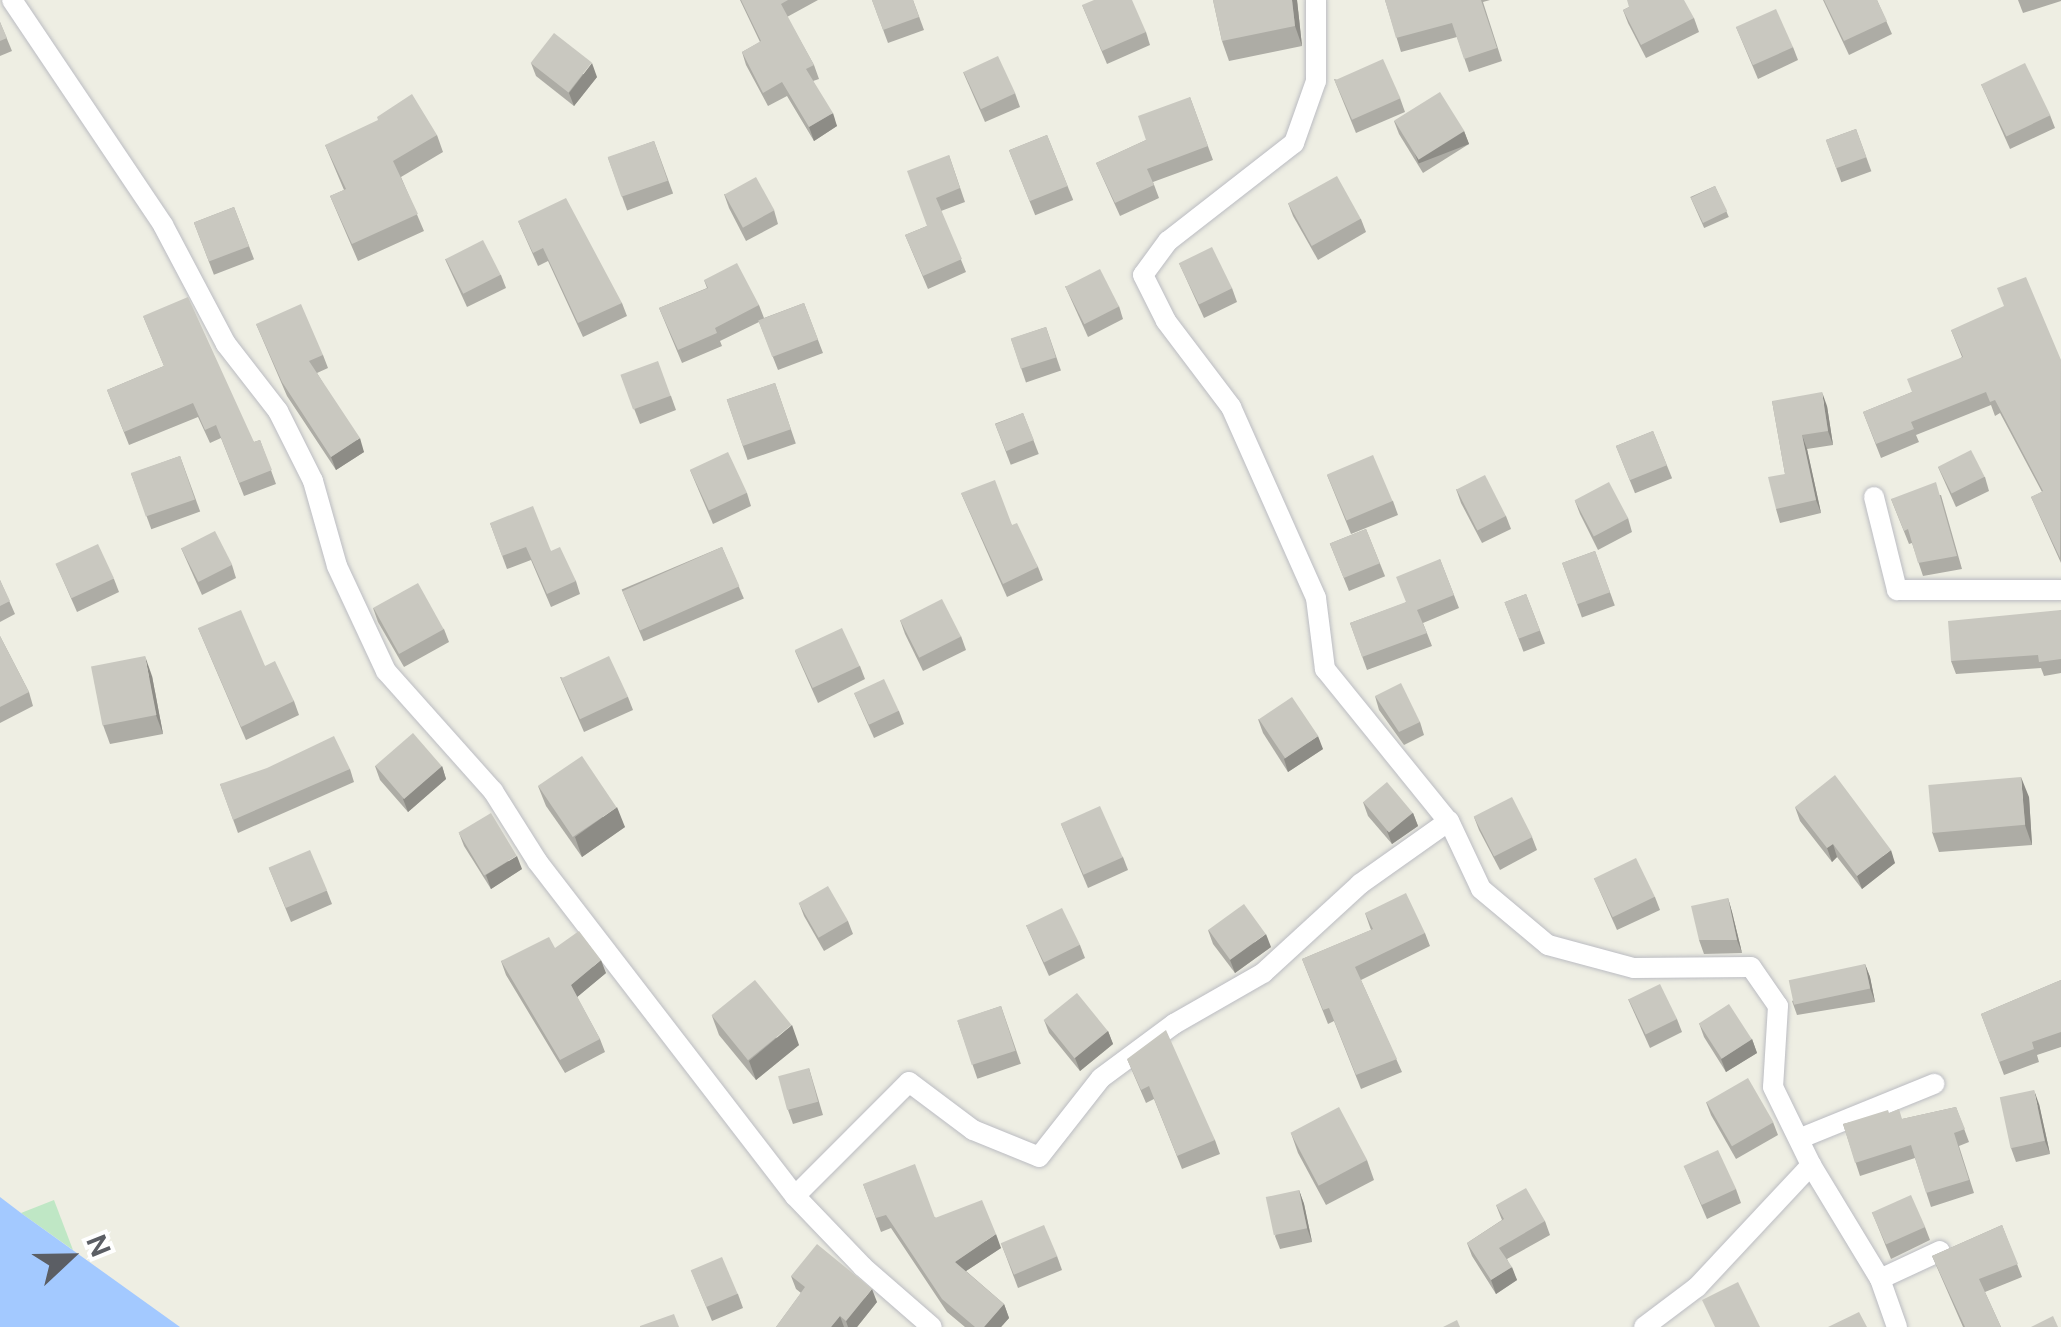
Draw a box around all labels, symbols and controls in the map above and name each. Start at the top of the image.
north arrow [20,1207,120,1307]
text: N [77,1229,119,1262]

